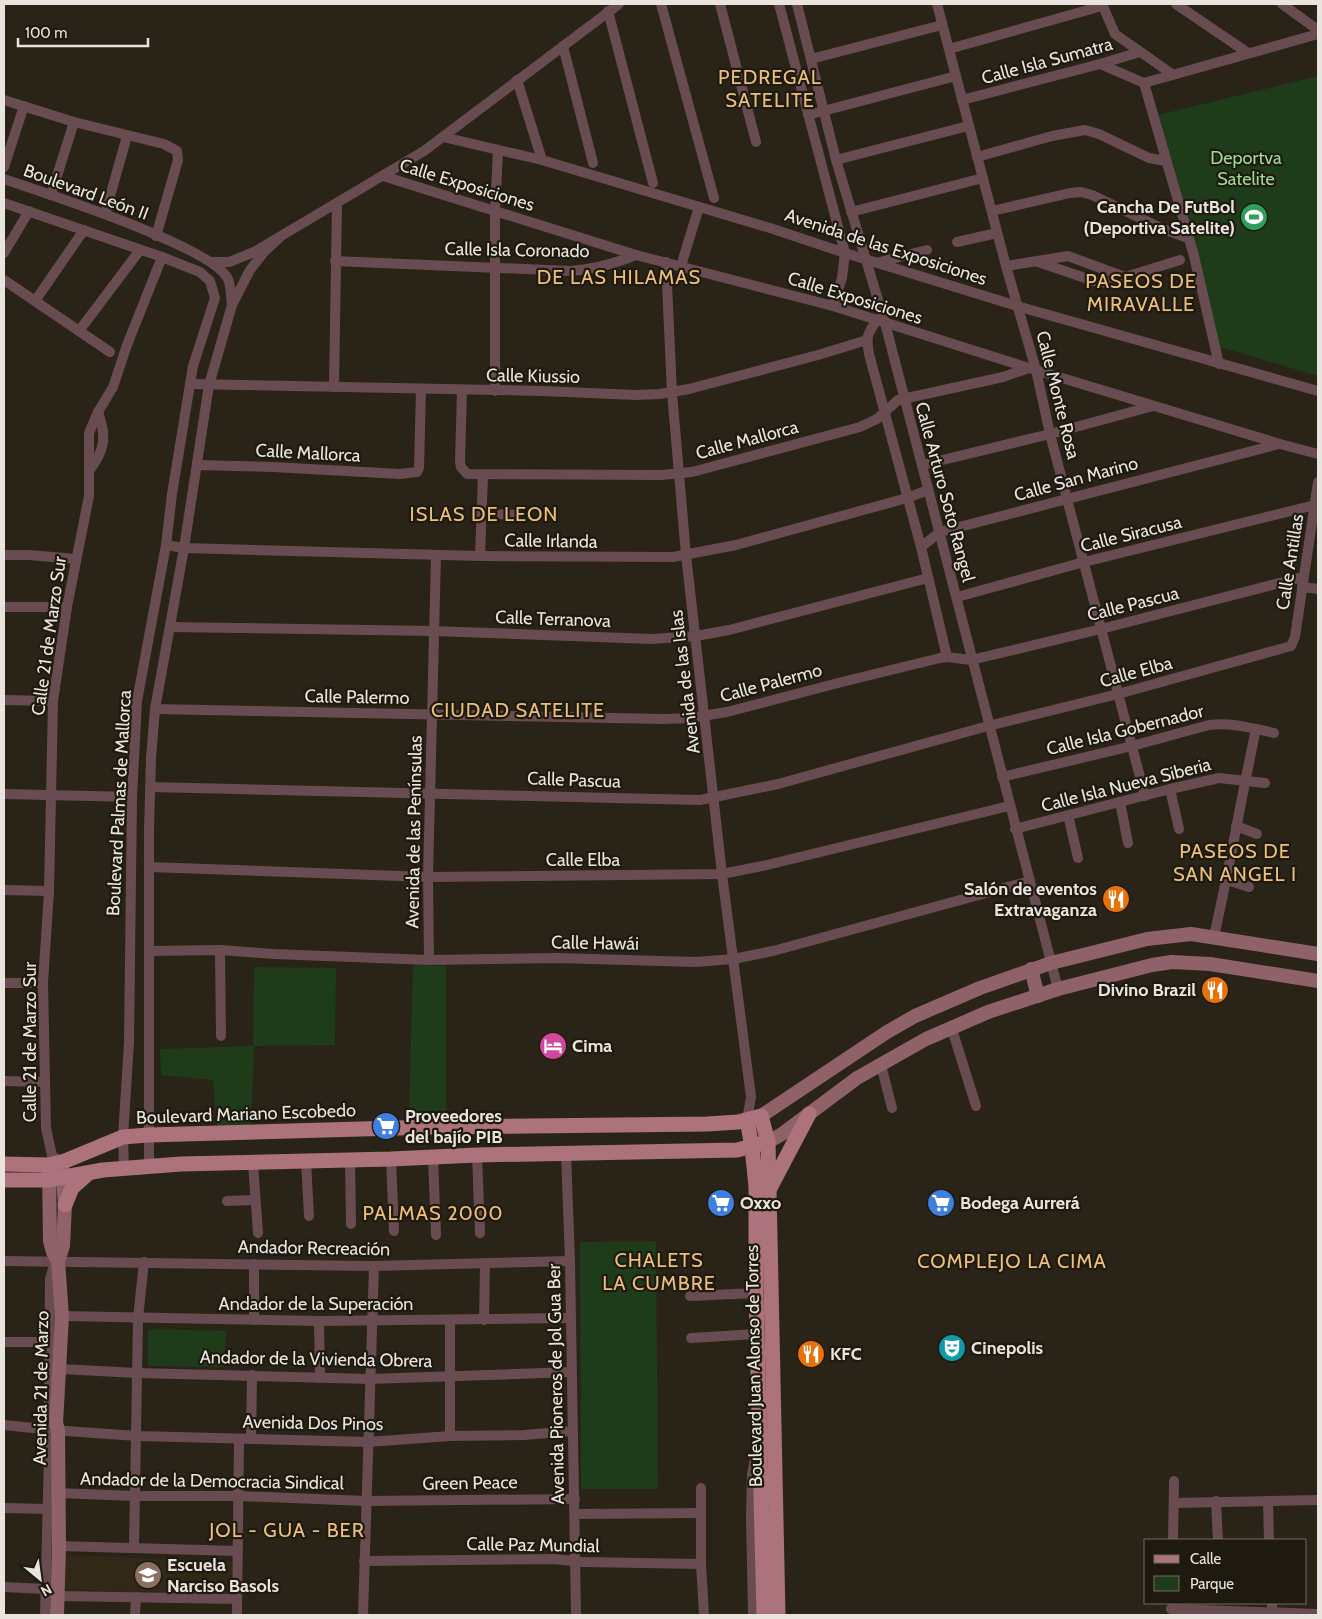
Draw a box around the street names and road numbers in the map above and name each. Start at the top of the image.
street label: Calle Isla Sumatra [979,33,1115,89]
street label: Calle Exposiciones [397,154,537,216]
street label: Boulevard León II [20,159,152,225]
street label: Avenida de las Exposiciones [782,204,990,290]
street label: Calle Isla Coronado [444,238,590,262]
street label: Calle Exposiciones [785,267,925,329]
street label: Calle Monte Rosa [1031,329,1085,462]
street label: Calle Kiussio [486,364,580,388]
street label: Calle Arturo Soto Rangel [910,400,980,585]
street label: Calle Mallorca [693,416,801,464]
street label: Calle Mallorca [255,439,361,467]
street label: Calle San Marino [1012,452,1140,506]
street label: Calle Siracusa [1078,511,1184,557]
street label: Calle Antillas [1272,512,1308,612]
street label: Calle Irlanda [504,529,598,553]
street label: Calle 21 de Marzo Sur [27,555,71,717]
street label: Calle Pascua [1085,582,1182,626]
street label: Calle Terranova [495,606,612,632]
street label: Avenida de las Islas [665,609,705,755]
street label: Calle Elba [1097,652,1175,692]
street label: Calle Palermo [718,659,825,707]
street label: Calle Palermo [304,685,410,709]
street label: Boulevard Palmas de Mallorca [102,689,136,916]
street label: Calle Isla Gobernador [1044,700,1206,760]
street label: Avenida de las Penínsulas [401,735,427,929]
street label: Calle Isla Nueva Siberia [1039,753,1214,817]
street label: Calle Pascua [527,767,622,793]
street label: Calle Elba [546,849,620,871]
street label: Calle Hawái [551,931,639,955]
street label: Calle 21 de Marzo Sur [19,961,41,1122]
street label: Boulevard Mariano Escobedo [136,1099,356,1129]
street label: Andador Recreación [238,1236,390,1260]
street label: Boulevard Juan Alonso de Torres [741,1245,767,1487]
street label: Avenida Pioneros de Jol Gua Ber [543,1263,569,1504]
street label: Andador de la Superación [219,1293,413,1315]
street label: Avenida 21 de Marzo [29,1310,53,1465]
street label: Andador de la Vivienda Obrera [200,1346,433,1372]
street label: Avenida Dos Pinos [242,1411,384,1435]
street label: Andador de la Democracia Sindical [80,1468,345,1494]
street label: Green Peace [422,1471,518,1495]
street label: Calle Paz Mundial [466,1533,601,1557]

